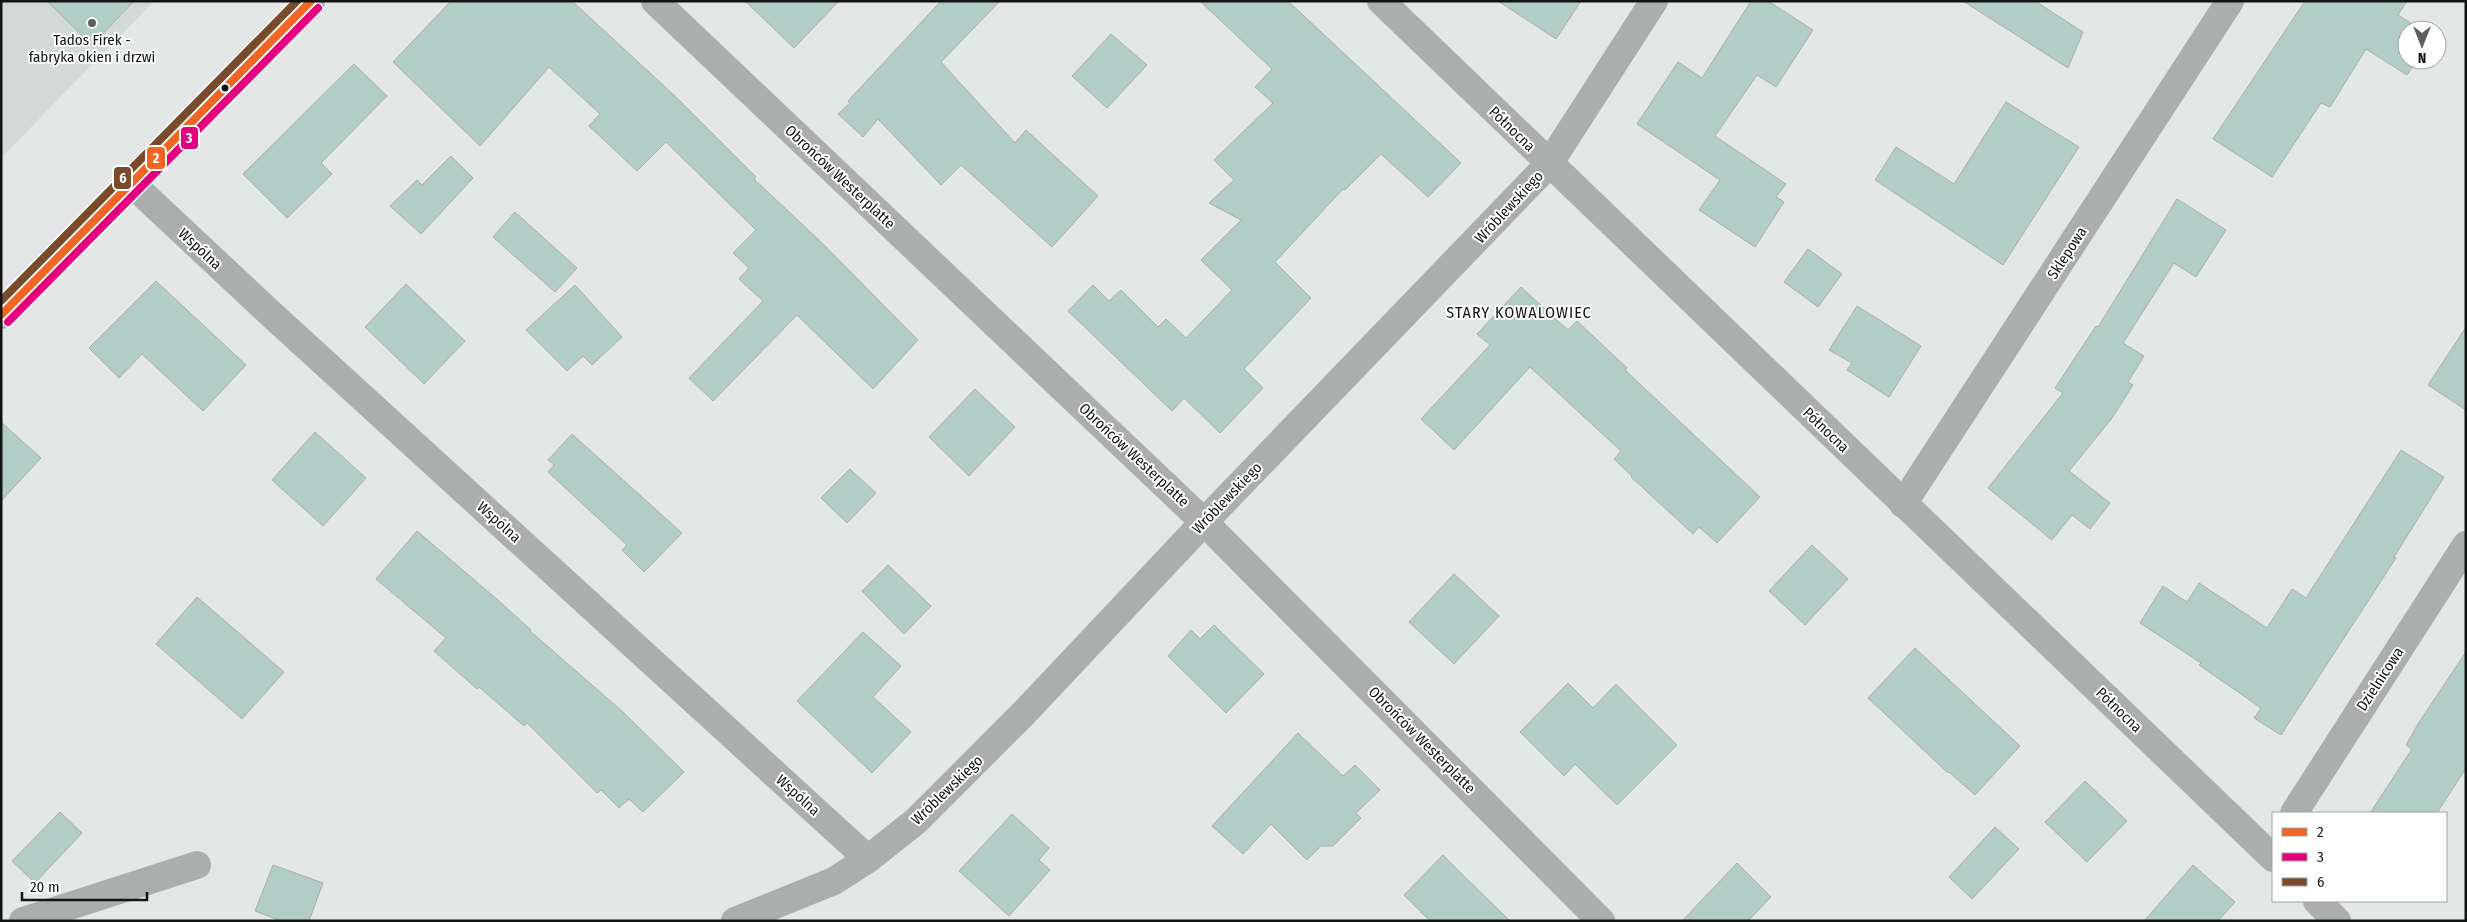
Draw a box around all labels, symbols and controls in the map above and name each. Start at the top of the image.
marker: Tados Firek - fabryka okien i drzwi [86,17,98,29]
north arrow [2397,20,2447,70]
place label: Tados Firek - fabryka okien i drzwi [29,31,155,66]
text: N [2418,49,2426,66]
unlabelled marker [220,83,230,93]
street label: Północna [1485,103,1539,155]
street label: Obrońców Westerplatte [781,121,899,233]
line badge: 3 [180,126,199,150]
text: 3 [185,130,193,147]
line badge: 2 [146,146,166,170]
text: 2 [152,150,160,167]
line badge: 6 [113,166,132,190]
street label: Wróblewskiego [1471,167,1547,247]
text: 6 [119,170,127,187]
street label: Wspólna [175,224,225,274]
street label: Sklepowa [2043,224,2091,282]
district label: STARY KOWALOWIEC [1446,303,1592,322]
street label: Obrońców Westerplatte [1075,399,1193,511]
street label: Północna [1799,404,1853,456]
street label: Wróblewskiego [1188,458,1266,537]
street label: Wspólna [473,498,525,546]
street label: Dzielnicowa [2353,644,2407,714]
street label: Obrońców Westerplatte [1365,683,1479,797]
street label: Północna [2092,684,2146,736]
street label: Wróblewskiego [908,751,987,829]
street label: Wspólna [772,771,824,819]
legend [2272,812,2447,902]
text: 2 [2317,823,2324,841]
text: 3 [2317,848,2324,866]
scale bar [22,870,148,902]
text: 6 [2317,873,2324,891]
text: 20 m [30,878,60,896]

